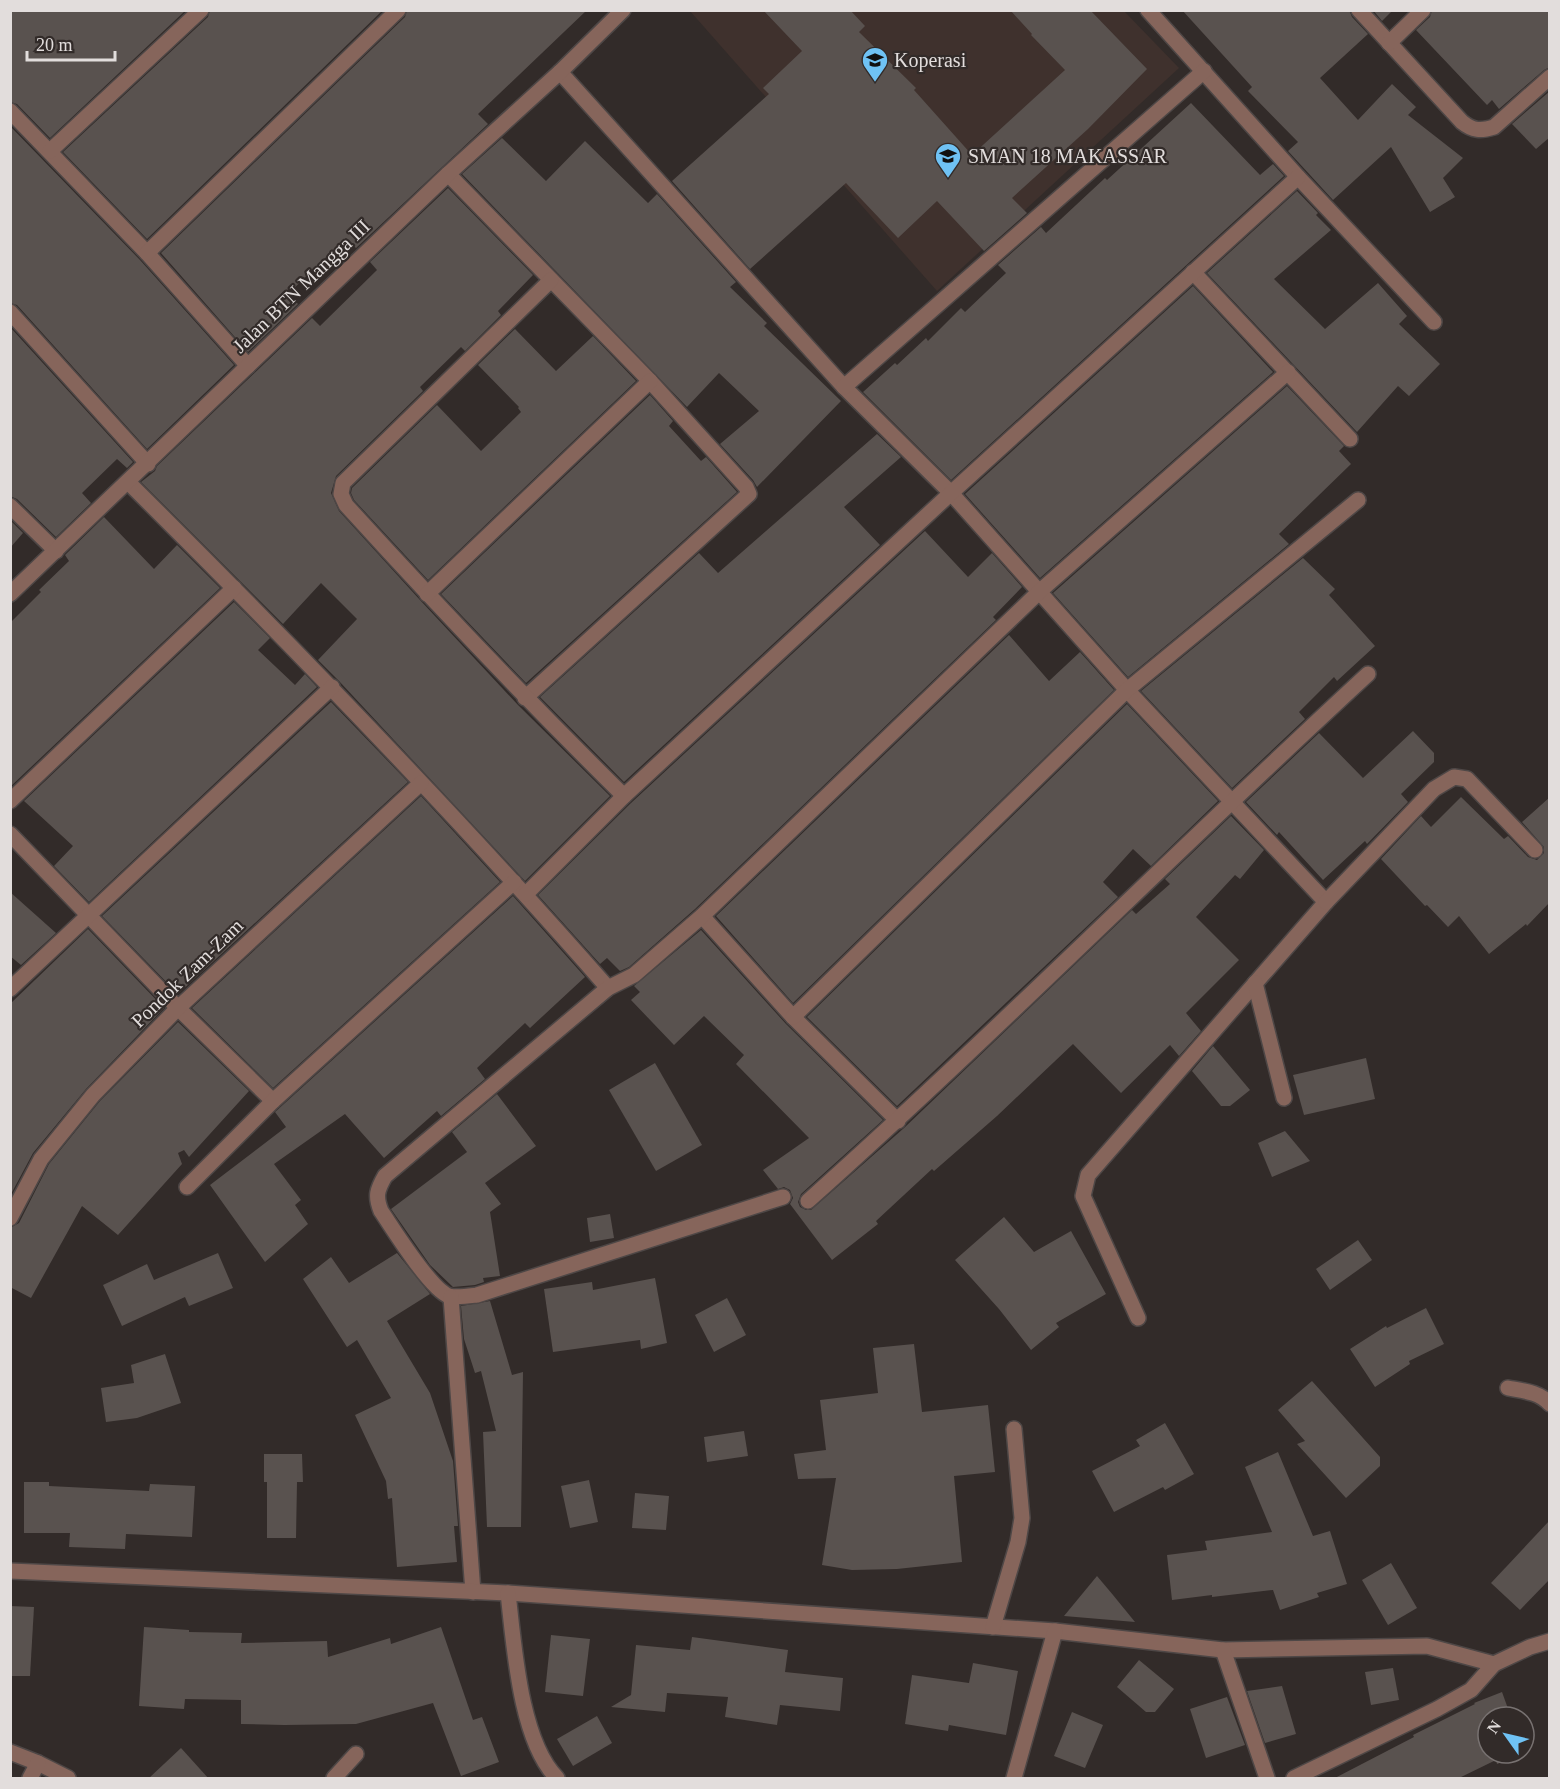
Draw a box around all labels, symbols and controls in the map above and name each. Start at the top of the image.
scale bar [27,24,116,62]
text: 20 m [36,35,73,55]
school or university icon: Koperasi [860,45,890,83]
place label: Koperasi [894,49,967,72]
school or university icon: SMAN 18 MAKASSAR [933,141,963,179]
place label: SMAN 18 MAKASSAR [968,145,1168,167]
street label: Jalan BTN Mangga III [228,215,375,358]
street label: Pondok Zam-Zam [127,914,247,1032]
north arrow [1476,1705,1536,1765]
text: N [1484,1717,1505,1736]

